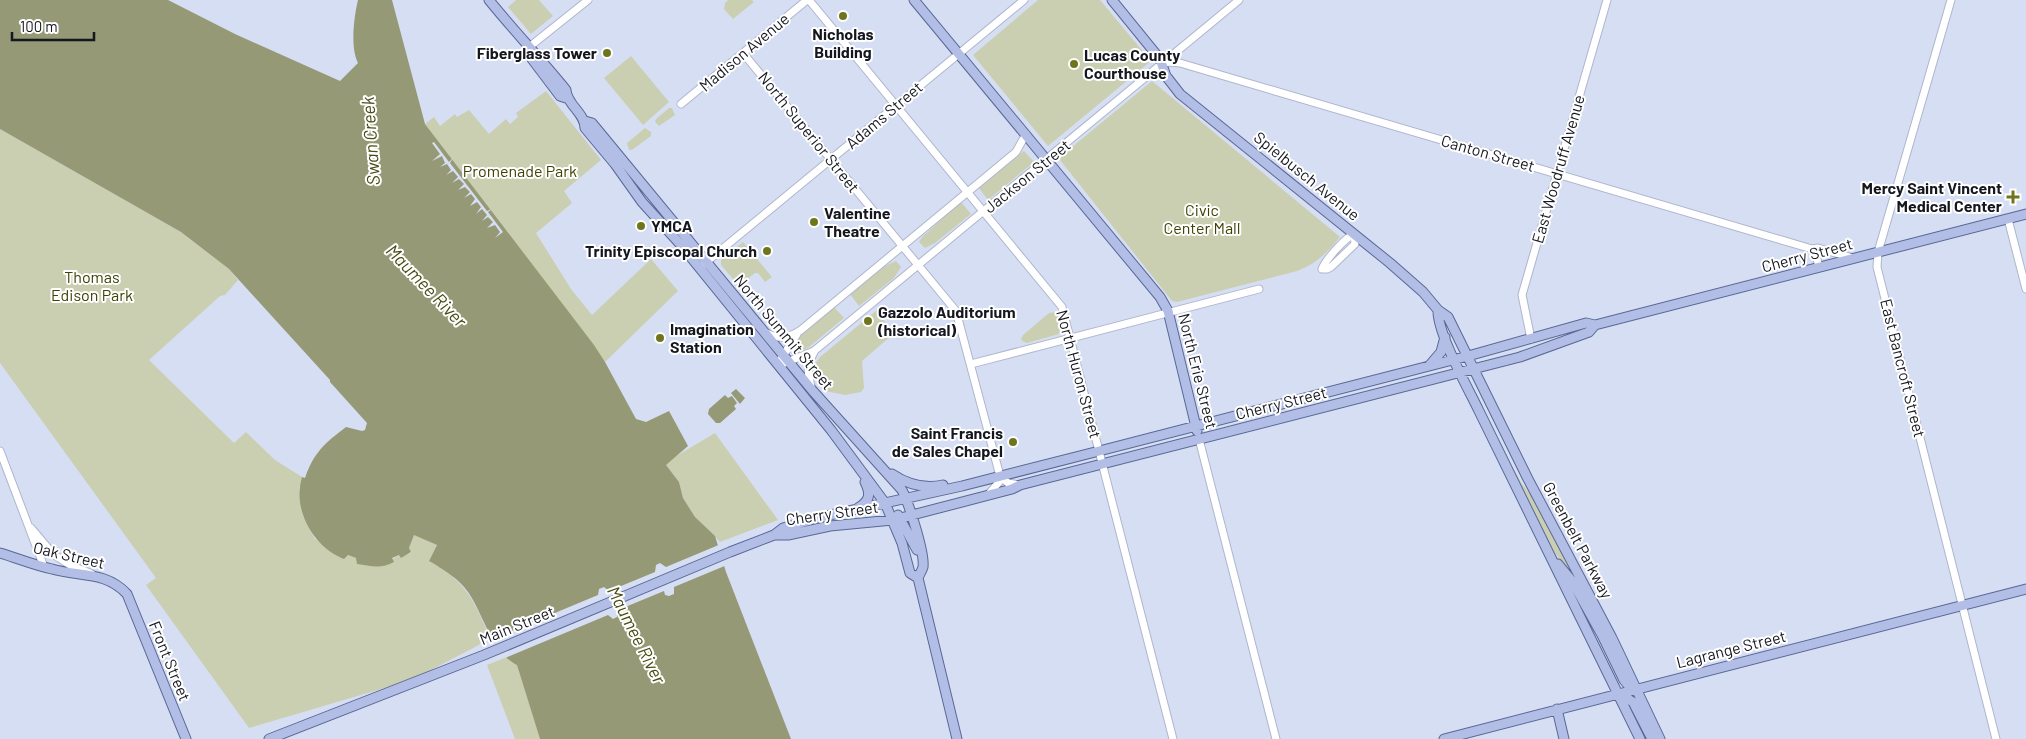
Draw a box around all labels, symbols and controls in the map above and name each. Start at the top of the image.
street label: Madison Avenue [695,8,793,95]
scale bar [12,10,95,42]
marker: Nicholas Building [837,10,849,22]
text: 100 m [20,17,58,35]
place label: Nicholas Building [812,24,874,61]
place label: Fiberglass Tower [477,43,597,62]
place label: Lucas County Courthouse [1084,45,1180,82]
marker: Fiberglass Tower [601,47,613,59]
marker: Lucas County Courthouse [1068,58,1080,70]
street label: North Superior Street [755,68,864,196]
street label: Adams Street [841,77,926,152]
street label: East Woodruff Avenue [1527,92,1588,245]
water label: Swan Creek [356,96,384,186]
street label: Spielbusch Avenue [1251,127,1364,224]
street label: Canton Street [1439,130,1537,175]
street label: Jackson Street [980,135,1074,216]
park label: Promenade Park [463,161,577,180]
place label: Mercy Saint Vincent Medical Center [1861,178,2002,215]
marker: Mercy Saint Vincent Medical Center [2006,190,2020,204]
park label: Civic Center Mall [1164,200,1240,237]
place label: Valentine Theatre [824,203,891,240]
place label: YMCA [651,216,693,235]
marker: Valentine Theatre [808,216,820,228]
marker: YMCA [635,220,647,232]
street label: Cherry Street [1759,233,1854,276]
water label: Maumee River [382,239,472,332]
place label: Trinity Episcopal Church [585,241,757,260]
marker: Trinity Episcopal Church [761,245,773,257]
park label: Thomas Edison Park [51,267,133,304]
street label: North Summit Street [731,270,838,393]
street label: East Bancroft Street [1877,297,1930,439]
place label: Gazzolo Auditorium (historical) [877,302,1016,339]
street label: North Huron Street [1053,308,1106,440]
street label: North Erie Street [1175,311,1222,431]
marker: Gazzolo Auditorium (historical) [862,315,874,327]
place label: Imagination Station [670,319,754,356]
marker: Imagination Station [654,332,666,344]
street label: Cherry Street [1233,382,1328,423]
place label: Saint Francis de Sales Chapel [892,423,1003,460]
marker: Saint Francis de Sales Chapel [1007,436,1019,448]
street label: Greenbelt Parkway [1540,478,1617,602]
street label: Cherry Street [785,497,879,528]
street label: Oak Street [31,537,107,572]
water label: Maumee River [603,582,671,688]
street label: Main Street [477,601,557,648]
street label: Front Street [146,618,195,704]
street label: Lagrange Street [1674,626,1788,671]

